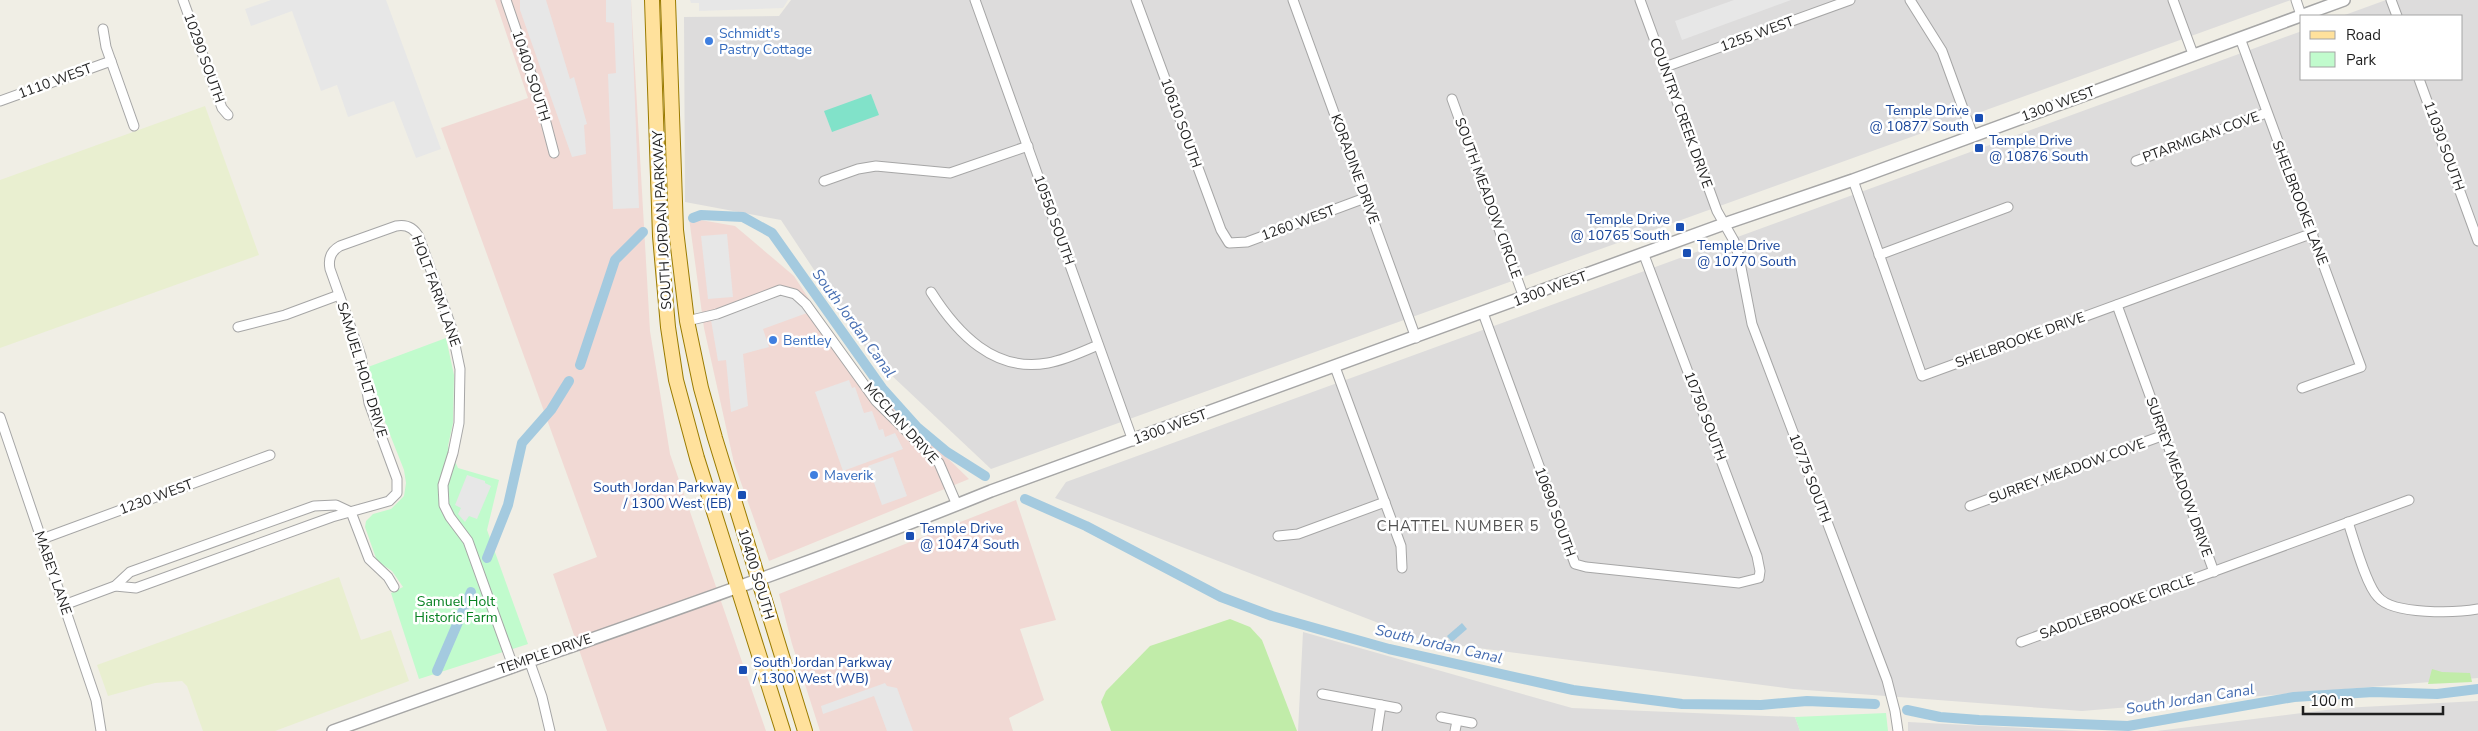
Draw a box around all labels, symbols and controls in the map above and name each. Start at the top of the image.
street label: 10290 SOUTH [179,10,229,106]
street label: 1255 WEST [1717,12,1797,56]
legend [2300,15,2463,80]
place label: Schmidt's Pastry Cottage [719,24,812,59]
text: Road [2346,25,2381,45]
street label: 10400 SOUTH [507,28,555,124]
marker: Schmidt's Pastry Cottage [703,35,715,47]
street label: COUNTRY CREEK DRIVE [1645,35,1717,191]
text: Park [2346,50,2376,70]
street label: 1110 WEST [15,59,95,103]
street label: 10610 SOUTH [1156,75,1206,171]
street label: 1300 WEST [2018,82,2098,126]
street label: 11030 SOUTH [2419,98,2469,194]
place label: Temple Drive @ 10877 South [1869,101,1969,136]
street label: PTARMIGAN COVE [2140,107,2262,167]
street label: KORADINE DRIVE [1326,111,1384,227]
marker: Temple Drive @ 10877 South [1973,112,1985,124]
street label: SOUTH MEADOW CIRCLE [1450,115,1526,281]
street label: SOUTH JORDAN PARKWAY [648,129,676,310]
place label: Temple Drive @ 10876 South [1989,131,2089,166]
street label: SHELBROOKE LANE [2268,138,2332,268]
marker: Temple Drive @ 10876 South [1973,142,1985,154]
street label: 10550 SOUTH [1029,172,1079,268]
street label: 1260 WEST [1258,201,1338,245]
place label: Temple Drive @ 10765 South [1570,210,1670,245]
marker: Temple Drive @ 10765 South [1674,221,1686,233]
street label: HOLT FARM LANE [407,233,465,349]
place label: Temple Drive @ 10770 South [1697,236,1797,271]
marker: Temple Drive @ 10770 South [1681,247,1693,259]
water label: South Jordan Canal [808,265,900,381]
street label: 1300 WEST [1510,267,1590,311]
street label: SAMUEL HOLT DRIVE [332,300,392,440]
street label: SHELBROOKE DRIVE [1952,308,2088,372]
place label: Bentley [783,331,832,350]
marker: Bentley [767,334,779,346]
street label: 10750 SOUTH [1679,369,1731,463]
street label: MCCLAN DRIVE [859,378,943,468]
street label: SURREY MEADOW DRIVE [2141,394,2217,560]
street label: 1300 WEST [1130,405,1210,449]
street label: 10775 SOUTH [1784,431,1836,525]
street label: SURREY MEADOW COVE [1986,434,2148,508]
street label: 10690 SOUTH [1530,464,1580,560]
place label: Maverik [824,466,874,485]
marker: Maverik [808,469,820,481]
street label: 1230 WEST [116,475,196,519]
place label: South Jordan Parkway / 1300 West (EB) [593,478,733,513]
marker: South Jordan Parkway / 1300 West (EB) [736,489,748,501]
district label: CHATTEL NUMBER 5 [1377,516,1539,536]
place label: Temple Drive @ 10474 South [920,519,1020,554]
street label: 10400 SOUTH [733,526,779,622]
street label: MABEY LANE [30,528,76,618]
marker: Temple Drive @ 10474 South [904,530,916,542]
street label: SADDLEBROOKE CIRCLE [2037,570,2197,644]
park label: Samuel Holt Historic Farm [414,592,498,627]
water label: South Jordan Canal [1373,620,1505,668]
street label: TEMPLE DRIVE [496,629,594,679]
place label: South Jordan Parkway / 1300 West (WB) [752,653,893,688]
marker: South Jordan Parkway / 1300 West (WB) [737,664,749,676]
water label: South Jordan Canal [2124,679,2256,719]
scale bar [2303,684,2443,716]
text: 100 m [2310,691,2354,711]

